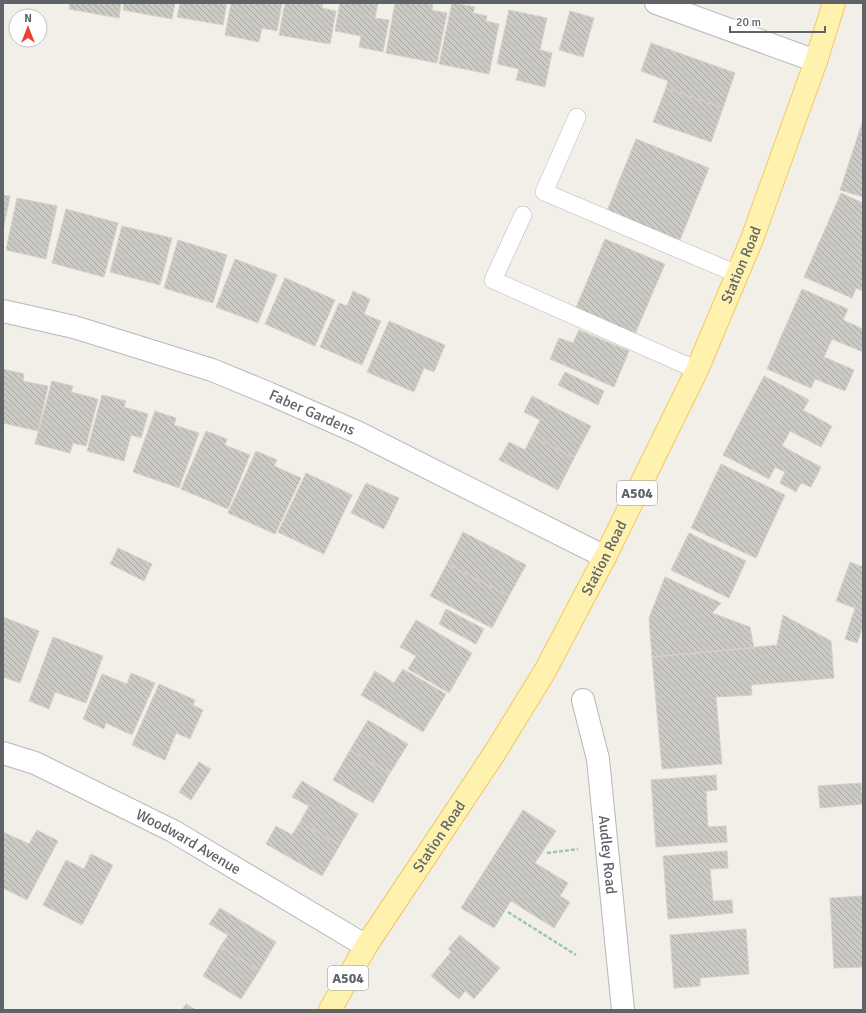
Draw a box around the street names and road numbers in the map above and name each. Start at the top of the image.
street label: Station Road [717,224,765,306]
street label: Faber Gardens [266,386,358,439]
road number: A504 [617,481,657,505]
street label: Station Road [577,518,631,599]
street label: Station Road [409,797,469,876]
street label: Woodward Avenue [133,805,244,878]
street label: Audley Road [595,814,620,895]
road number: A504 [328,966,368,990]

